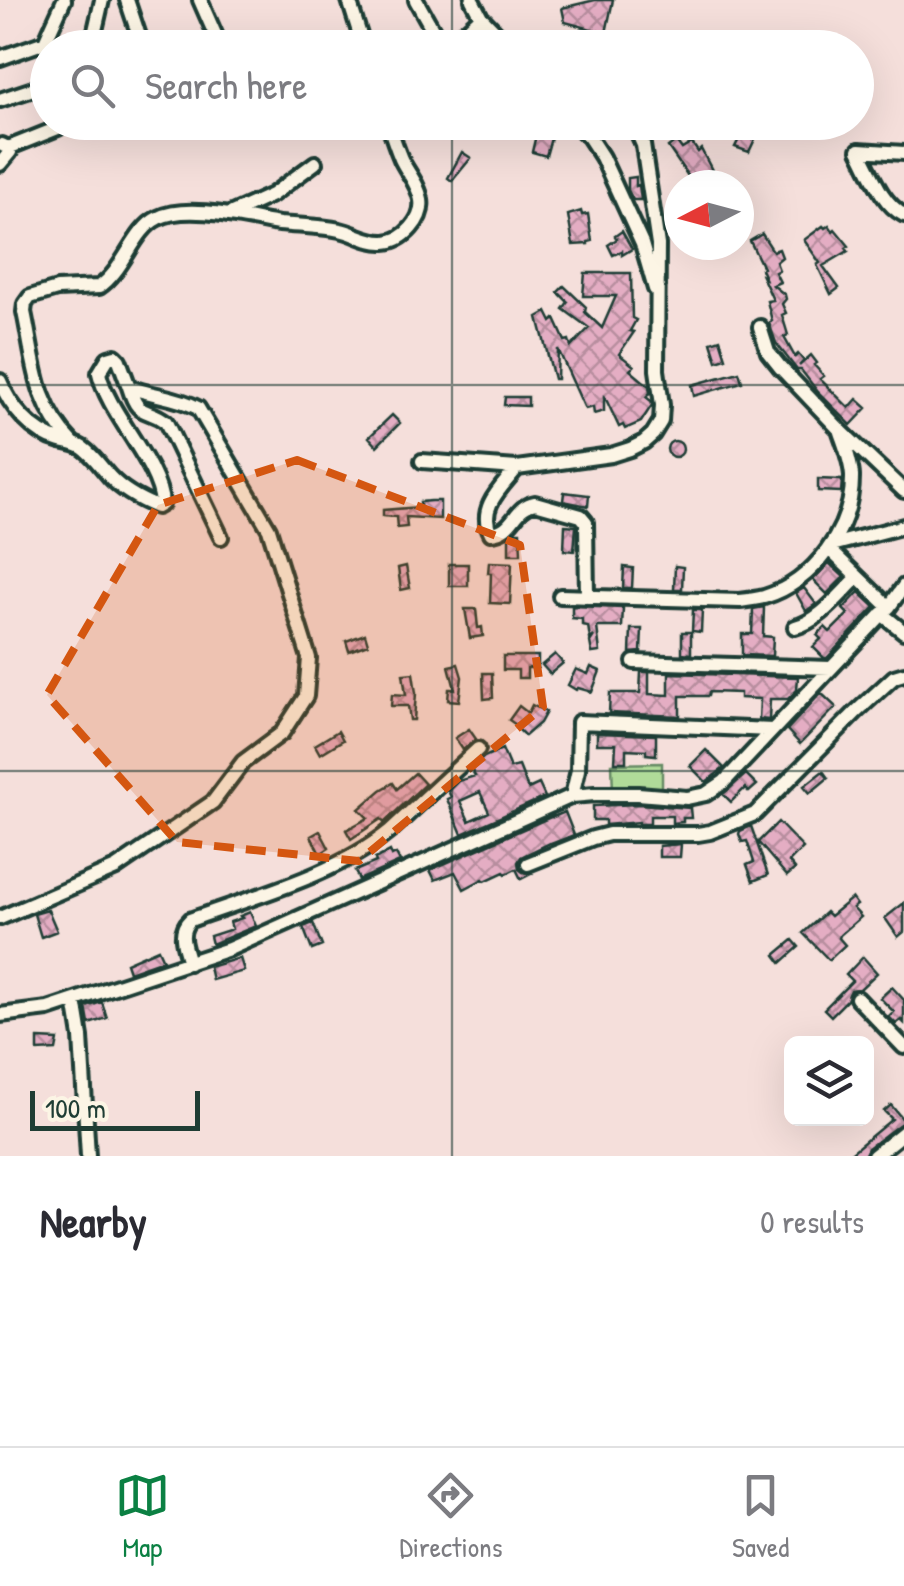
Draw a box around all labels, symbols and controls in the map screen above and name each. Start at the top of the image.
search box [30,30,874,140]
icon: search [65,58,120,113]
text: Search here [145,59,307,111]
north arrow [664,170,754,260]
map controls [784,1036,874,1126]
button: layers [784,1036,874,1126]
scale bar [30,1086,200,1130]
text: 100 m [45,1089,106,1127]
text: Nearby [40,1193,147,1250]
text: 0 results [760,1200,864,1243]
tab: Map [115,1468,170,1566]
tab: Directions [399,1468,502,1566]
tab: Saved [732,1468,789,1566]

